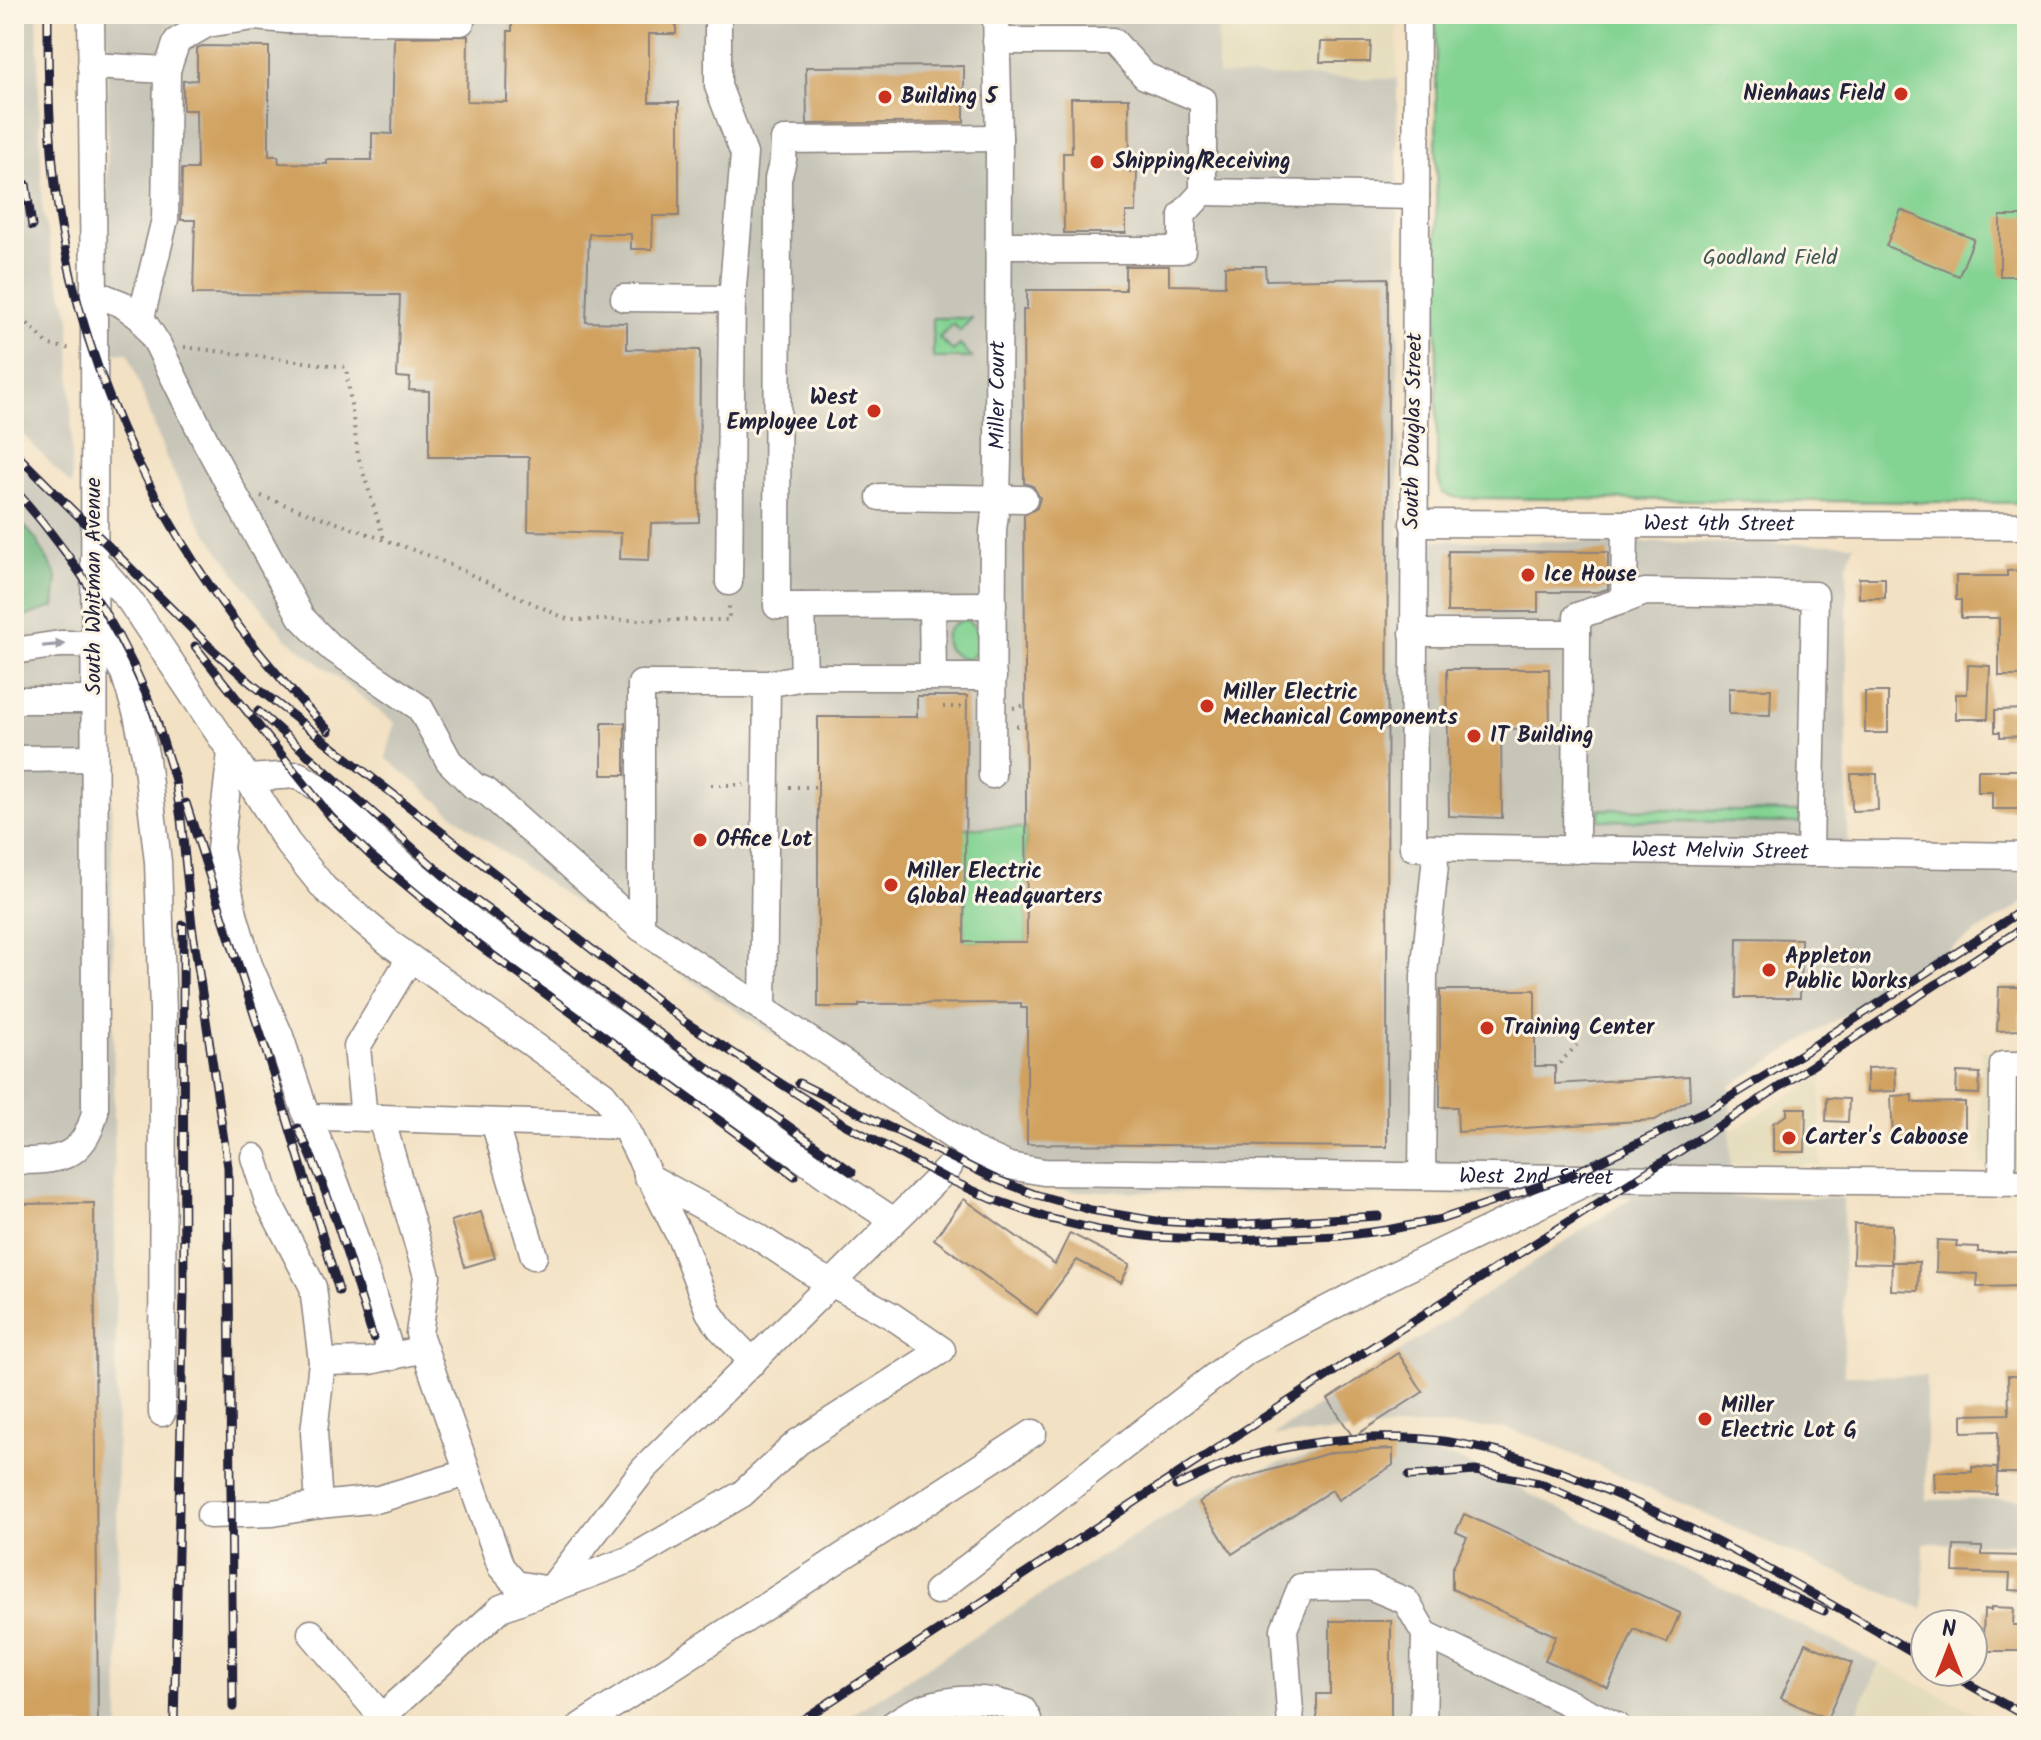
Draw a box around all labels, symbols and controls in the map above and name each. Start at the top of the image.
place label: Nienhaus Field [1743,77,1886,112]
place label: Building 5 [901,80,999,115]
marker: Nienhaus Field [1892,85,1910,103]
marker: Building 5 [876,88,894,106]
place label: Shipping/Receiving [1113,145,1291,180]
marker: Shipping/Receiving [1088,153,1106,171]
park label: Goodland Field [1703,241,1838,276]
street label: South Douglas Street [1395,332,1433,529]
street label: Miller Court [981,340,1016,450]
place label: West Employee Lot [727,381,859,441]
marker: West Employee Lot [865,402,883,420]
street label: South Whitman Avenue [77,477,112,695]
street label: West 4th Street [1643,507,1795,542]
place label: Ice House [1544,558,1637,593]
marker: Ice House [1519,566,1537,584]
one-way arrow [42,638,67,651]
place label: Miller Electric Mechanical Components [1223,676,1458,736]
marker: Miller Electric Mechanical Components [1198,697,1216,715]
place label: IT Building [1490,719,1594,754]
marker: IT Building [1465,727,1483,745]
place label: Office Lot [716,823,814,858]
marker: Office Lot [691,831,709,849]
street label: West Melvin Street [1631,833,1809,870]
place label: Miller Electric Global Headquarters [907,855,1103,915]
marker: Miller Electric Global Headquarters [882,876,900,894]
place label: Appleton Public Works [1785,940,1908,1000]
marker: Appleton Public Works [1760,961,1778,979]
place label: Training Center [1503,1011,1655,1046]
marker: Training Center [1478,1019,1496,1037]
place label: Carter's Caboose [1805,1121,1969,1156]
marker: Carter's Caboose [1780,1129,1798,1147]
street label: West 2nd Street [1459,1159,1614,1196]
place label: Miller Electric Lot G [1721,1389,1857,1449]
marker: Miller Electric Lot G [1696,1410,1714,1428]
north arrow [1909,1608,1989,1688]
text: N [1942,1613,1956,1648]

